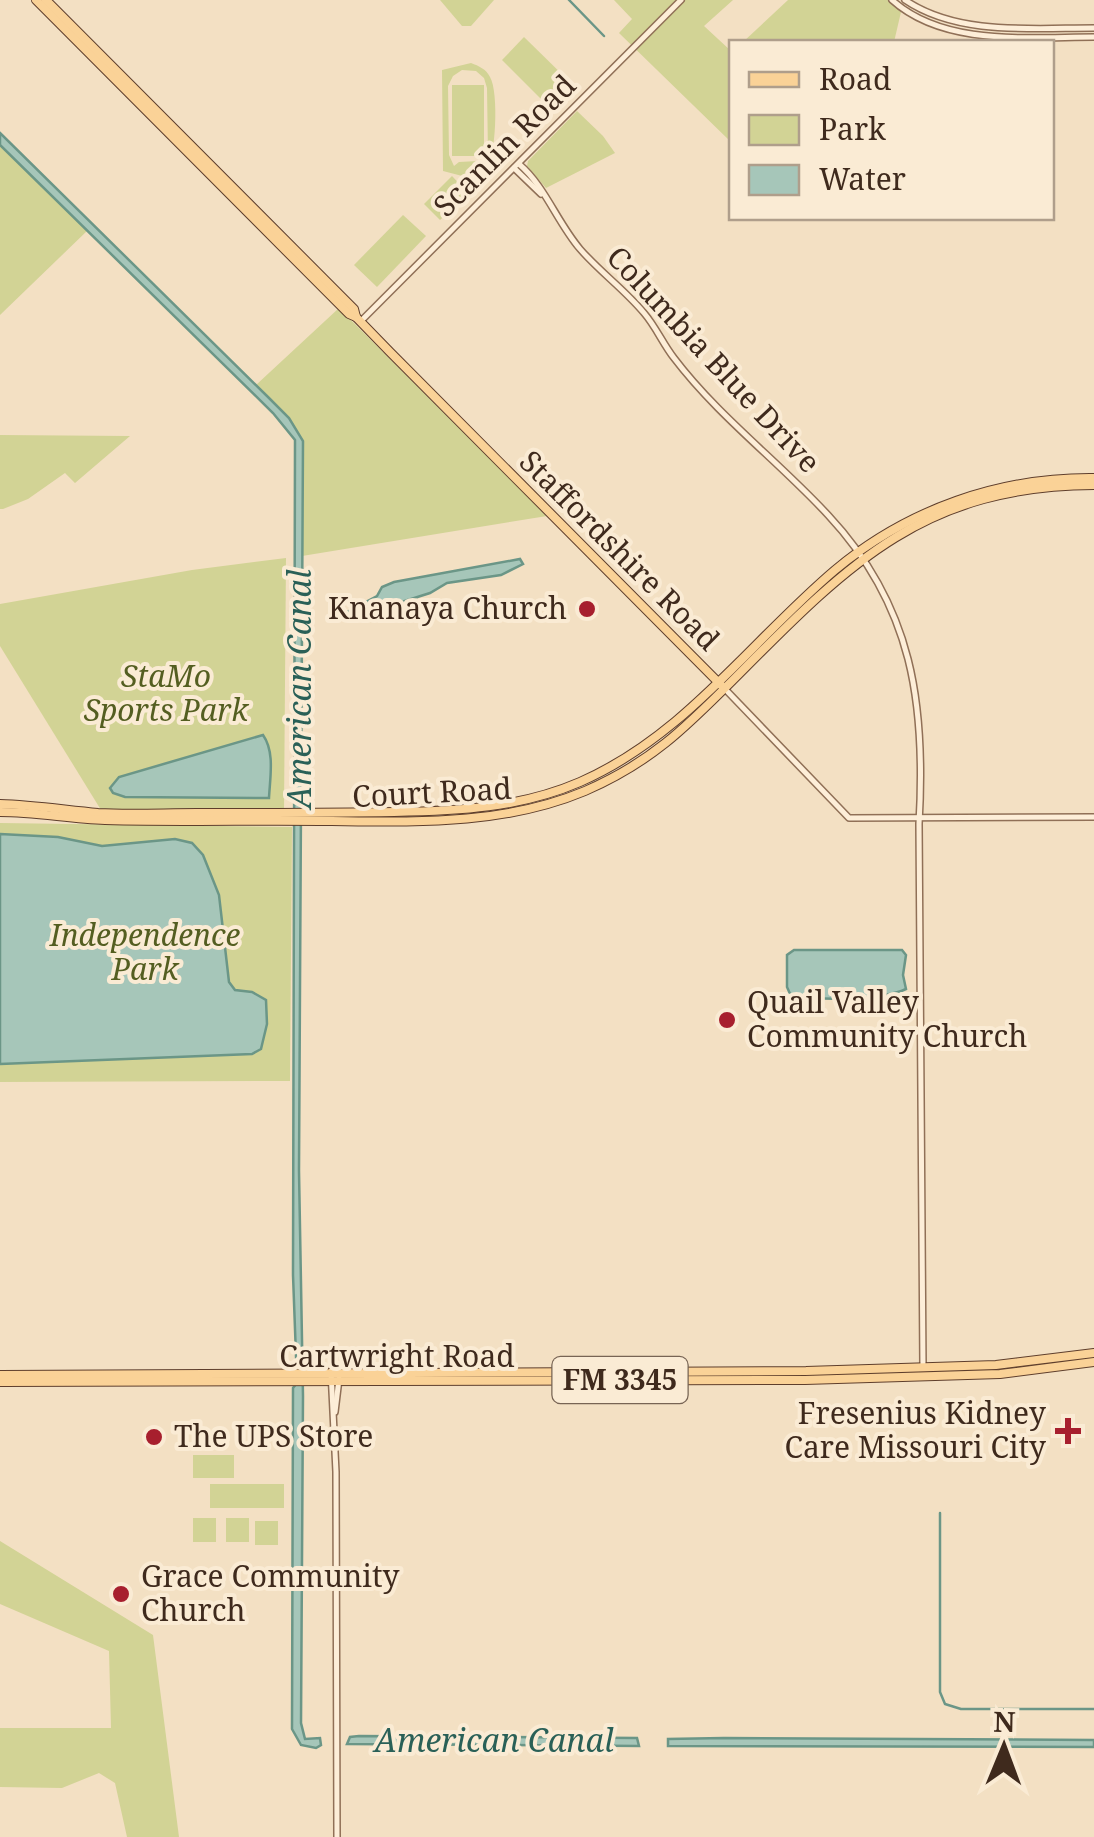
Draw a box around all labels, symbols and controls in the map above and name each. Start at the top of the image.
legend [729,40,1054,220]
text: Road [819,58,891,99]
street label: Scanlin Road [424,65,584,225]
text: Park [819,108,886,149]
text: Water [819,158,906,199]
street label: Columbia Blue Drive [598,237,830,481]
street label: Staffordshire Road [511,441,729,659]
water label: American Canal [277,569,320,811]
place label: Knanaya Church [328,587,567,628]
marker: Knanaya Church [576,598,598,620]
park label: StaMo Sports Park [84,655,249,730]
street label: Court Road [351,767,513,816]
park label: Independence Park [49,914,241,989]
place label: Quail Valley Community Church [747,981,1027,1056]
marker: Quail Valley Community Church [716,1009,738,1031]
street label: Cartwright Road [279,1335,515,1376]
road number: FM 3345 [552,1357,688,1403]
place label: Fresenius Kidney Care Missouri City [784,1392,1046,1467]
place label: The UPS Store [174,1415,373,1456]
marker: Fresenius Kidney Care Missouri City [1055,1418,1081,1444]
marker: The UPS Store [143,1426,165,1448]
place label: Grace Community Church [141,1555,399,1630]
marker: Grace Community Church [110,1583,132,1605]
north arrow [954,1697,1054,1797]
text: N [993,1702,1016,1740]
water label: American Canal [372,1718,614,1761]

